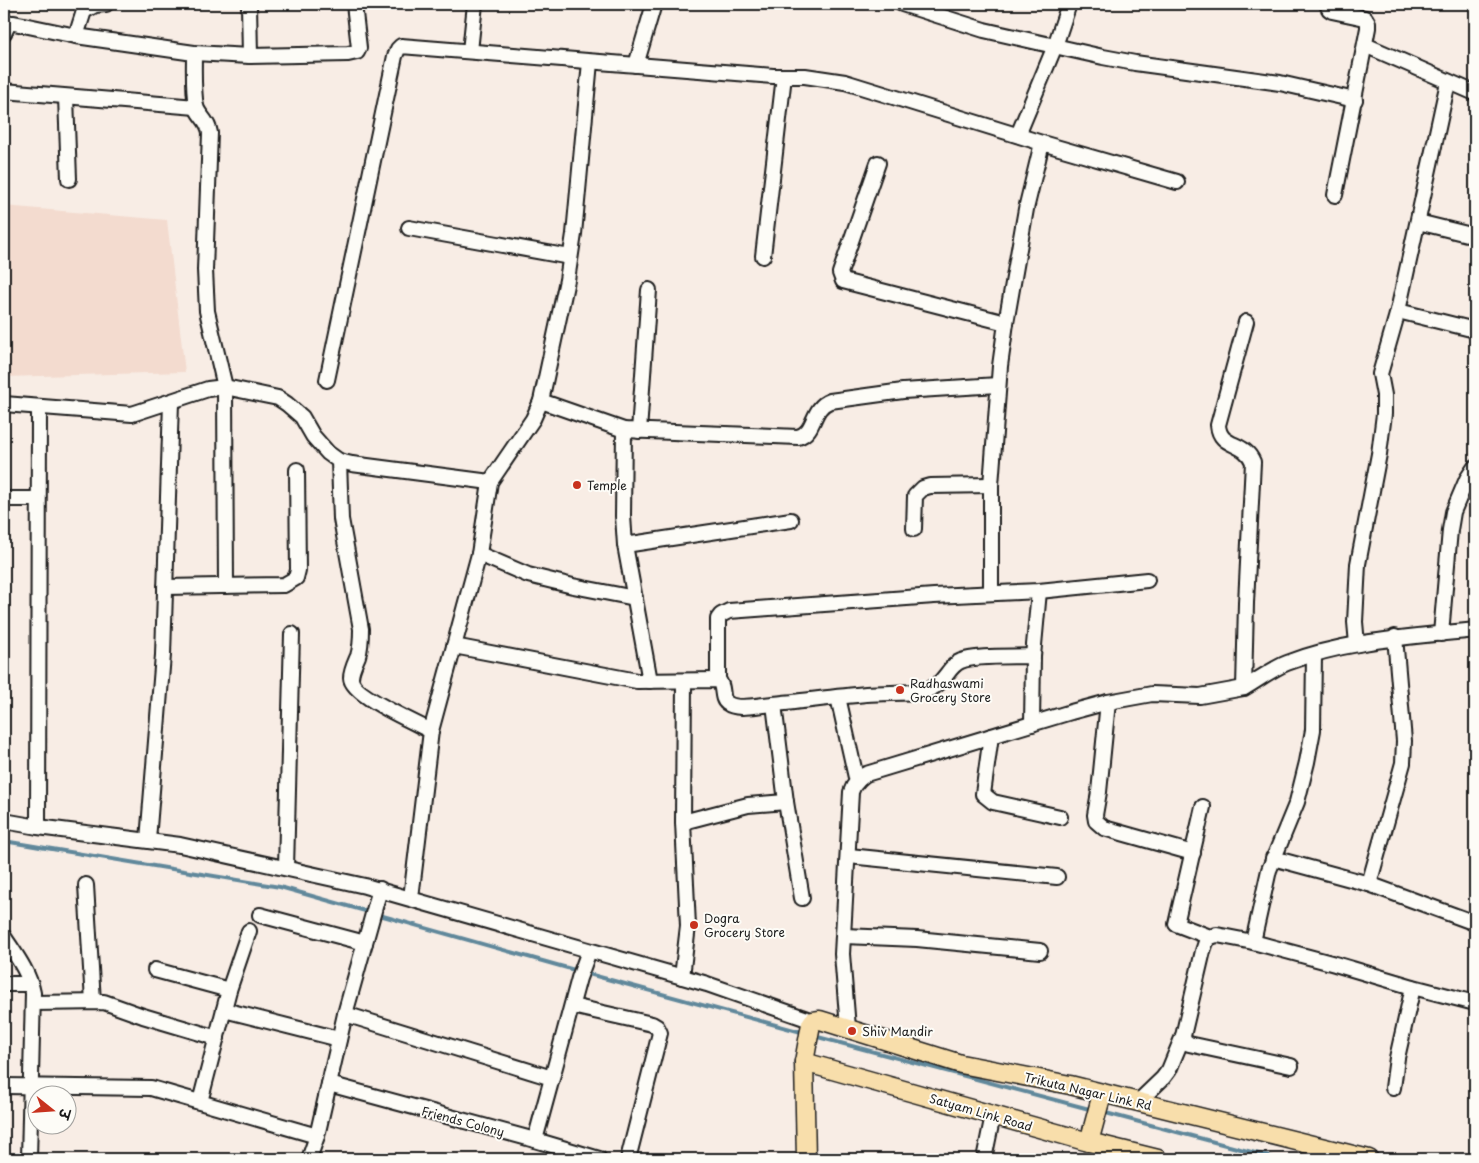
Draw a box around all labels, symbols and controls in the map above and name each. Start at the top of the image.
place label: Temple [587,476,627,494]
marker: Temple [571,479,583,491]
place label: Radhaswami Grocery Store [910,674,991,706]
marker: Radhaswami Grocery Store [894,684,906,696]
place label: Dogra Grocery Store [704,909,785,941]
marker: Dogra Grocery Store [688,919,700,931]
place label: Shiv Mandir [862,1022,933,1040]
marker: Shiv Mandir [846,1025,858,1037]
street label: Trikuta Nagar Link Rd [1023,1068,1154,1115]
north arrow [28,1086,78,1136]
street label: Satyam Link Road [927,1089,1035,1135]
street label: Friends Colony [420,1101,506,1141]
text: उ [53,1105,77,1123]

